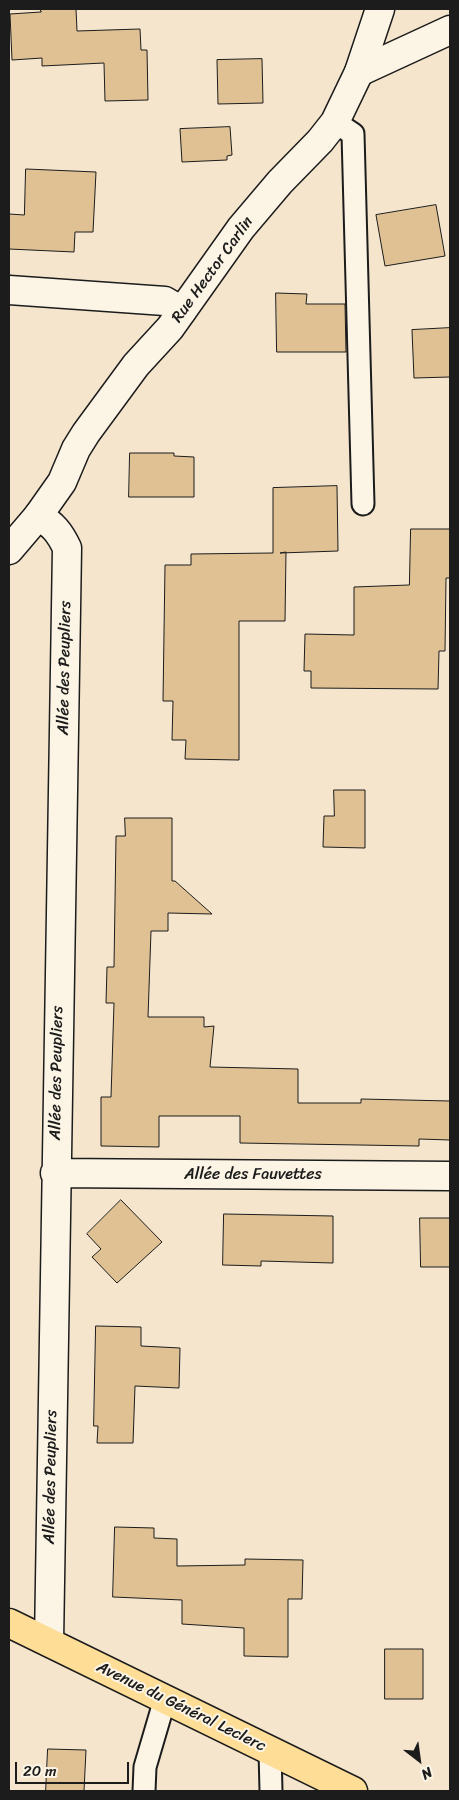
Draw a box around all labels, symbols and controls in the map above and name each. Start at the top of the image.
street label: Rue Hector Carlin [168,213,258,327]
street label: Allée des Peupliers [54,601,76,735]
street label: Allée des Peupliers [46,1006,68,1140]
street label: Allée des Fauvettes [184,1165,322,1185]
street label: Allée des Peupliers [40,1410,62,1544]
street label: Avenue du Général Leclerc [93,1658,269,1756]
north arrow [394,1735,444,1785]
scale bar [18,1752,131,1784]
text: 20 m [23,1758,57,1784]
text: N [416,1760,437,1787]

